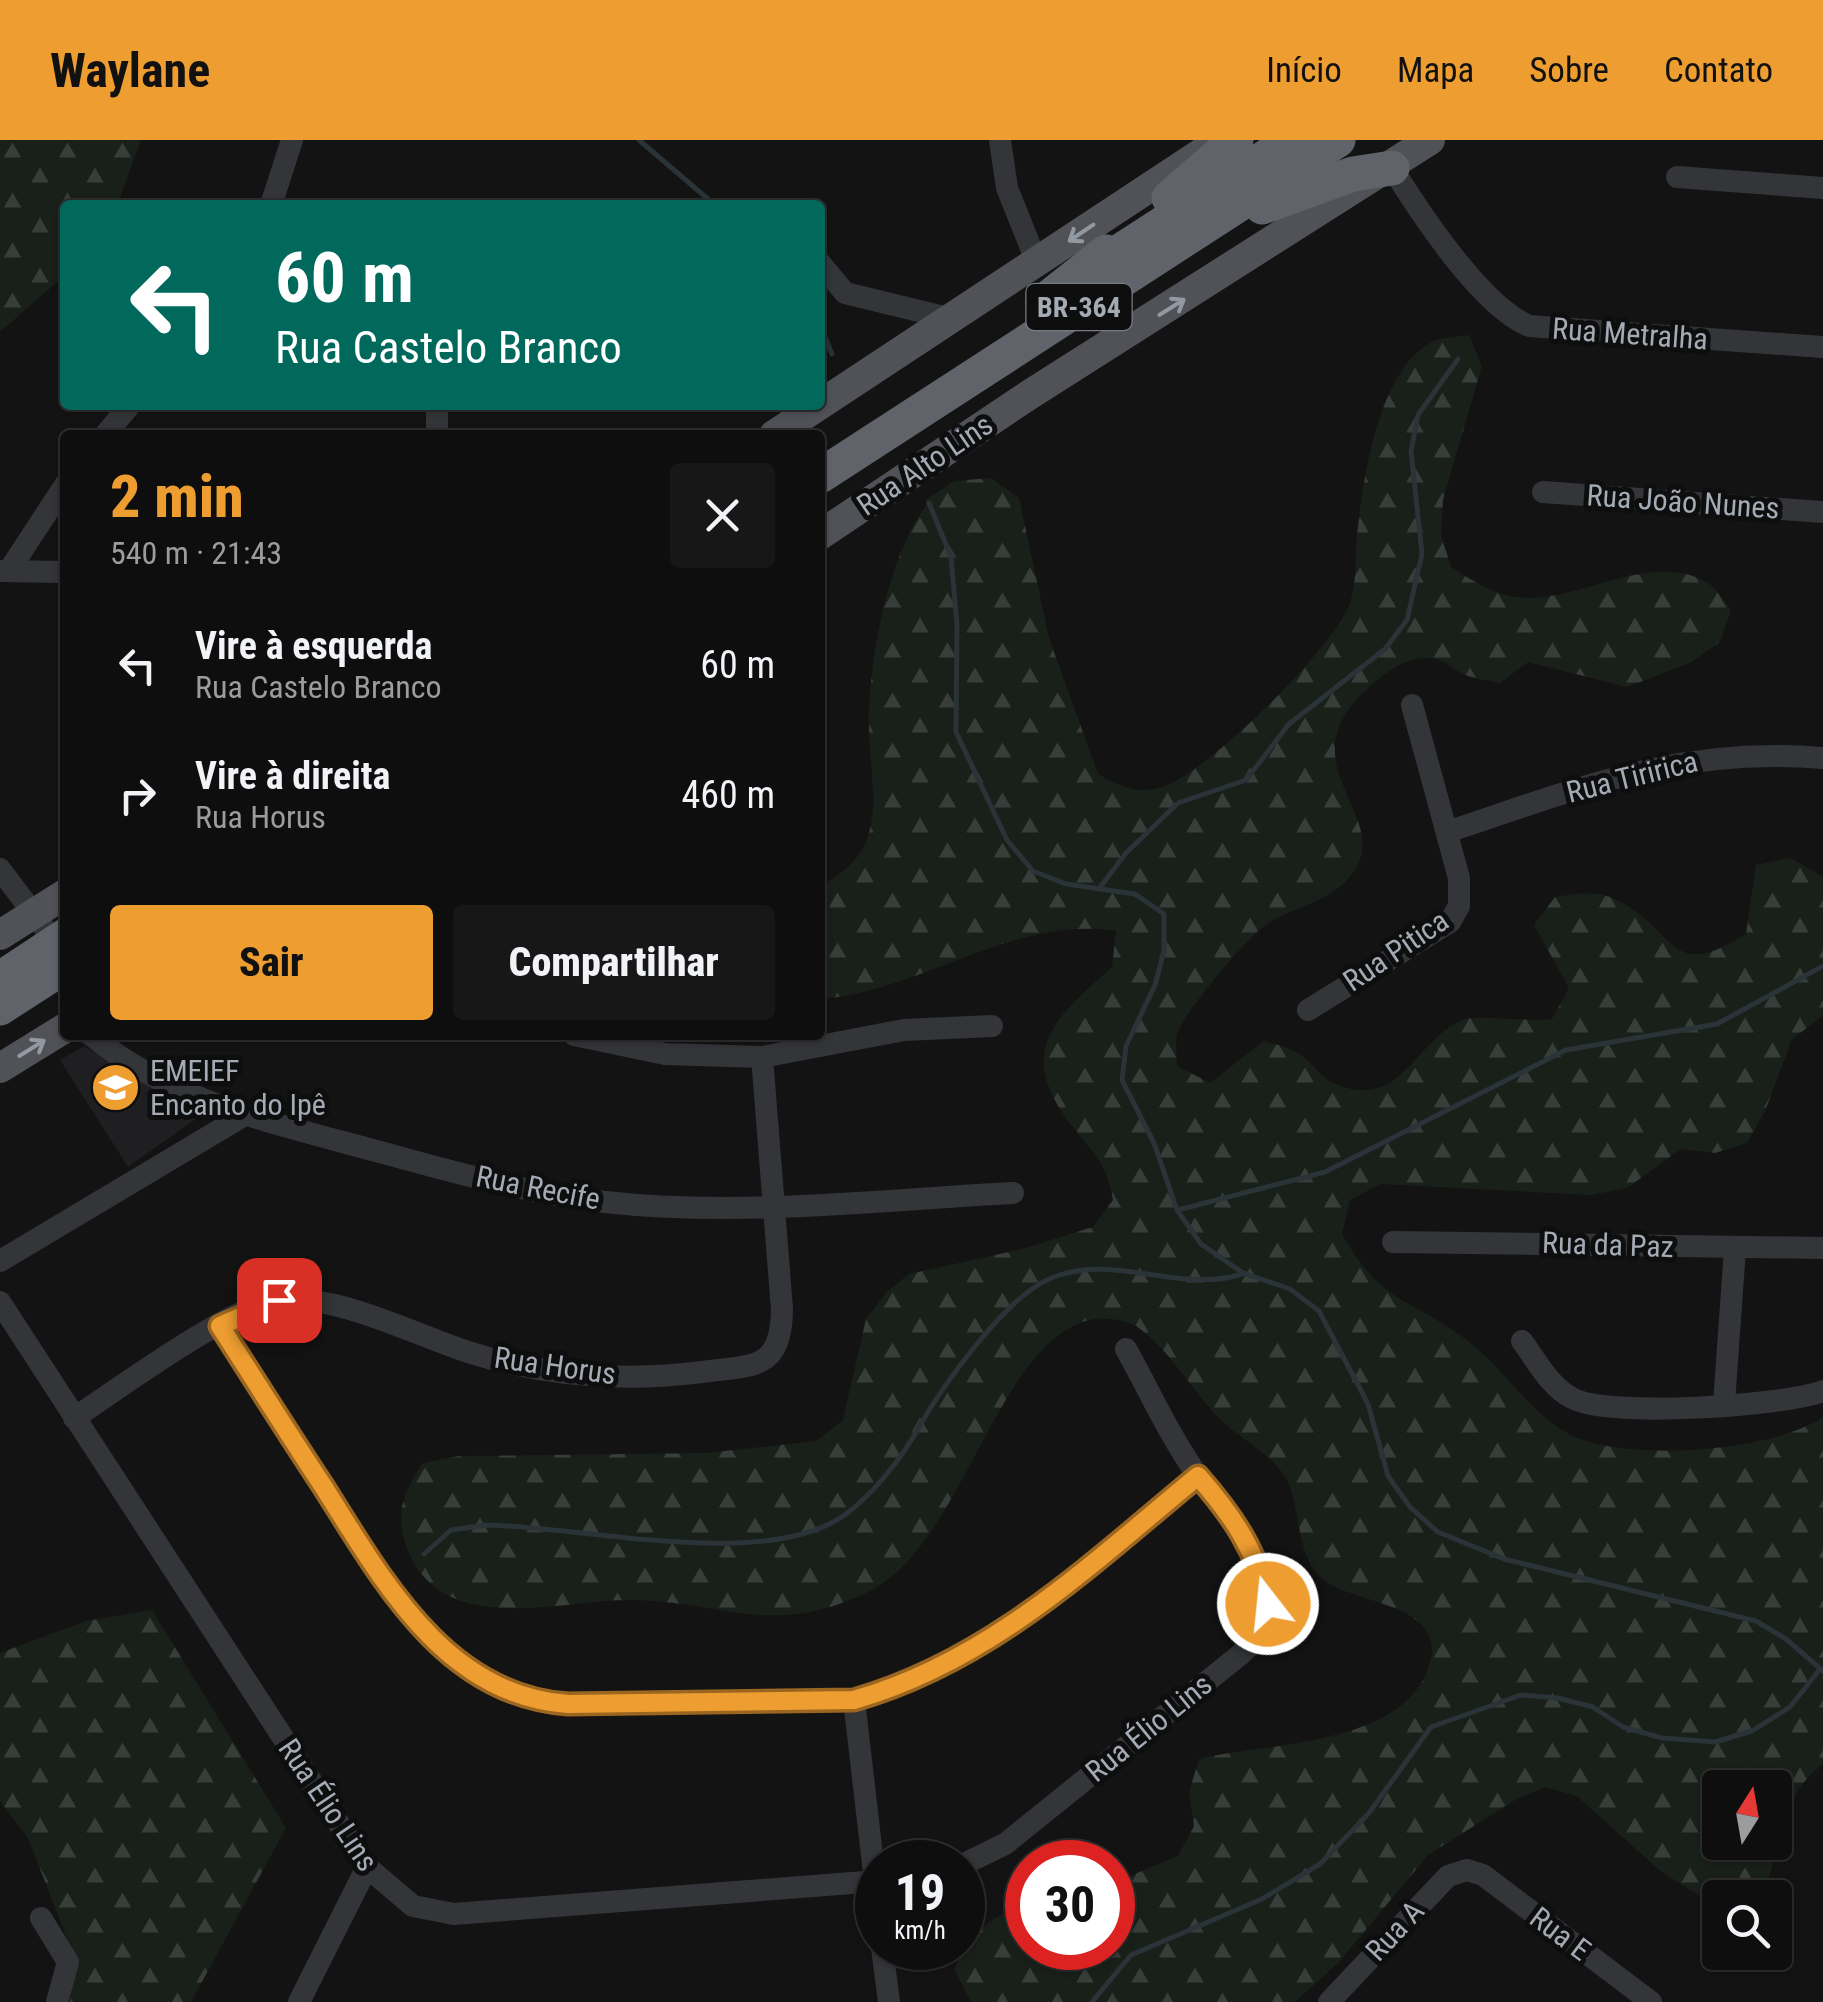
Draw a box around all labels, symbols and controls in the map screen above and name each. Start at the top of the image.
text: Waylane [50,42,210,99]
text: Início [1266,50,1342,91]
text: Mapa [1397,50,1474,91]
text: Sobre [1529,50,1609,91]
text: Contato [1664,50,1773,91]
one-way arrow [1068,223,1096,244]
text: 60 m [275,237,414,319]
icon: left [110,240,240,370]
road number: BR-364 [1026,284,1132,330]
one-way arrow [1157,296,1185,317]
street label: Rua Metralha [1551,311,1709,356]
text: Rua Castelo Branco [275,321,622,374]
street label: Rua Alto Lins [850,407,999,523]
text: 2 min [110,461,244,532]
button: close [670,463,775,568]
street label: Rua João Nunes [1586,477,1780,526]
text: 540 m · 21:43 [110,534,282,572]
text: Vire à esquerda [195,624,433,668]
icon: left [110,638,165,693]
text: 60 m [700,643,775,687]
text: Rua Castelo Branco [195,668,442,706]
street label: Rua Tiririca [1563,743,1701,810]
text: Vire à direita [195,754,390,798]
icon: right [110,768,165,823]
text: 460 m [681,773,775,817]
text: Rua Horus [195,798,326,836]
street label: Rua Pitica [1337,903,1455,998]
button: Sair [110,905,433,1020]
button: Compartilhar [453,905,775,1020]
one-way arrow [18,1038,46,1058]
place label: EMEIEF Encanto do Ipê [150,1053,326,1122]
school or university icon: EMEIEF Encanto do Ipê [89,1062,141,1114]
street label: Rua Recife [473,1158,603,1217]
street label: Rua da Paz [1542,1225,1675,1264]
pin [237,1258,322,1343]
icon: arrive [252,1273,307,1328]
street label: Rua Horus [492,1340,618,1391]
position arrow [1216,1552,1320,1656]
street label: Rua Élio Lins [1079,1666,1219,1789]
street label: Rua Élio Lins [271,1732,385,1877]
north arrow [1702,1770,1792,1860]
map controls [1702,1770,1792,1970]
speed limit sign: 30 [1005,1840,1135,1970]
text: 19 [895,1864,945,1922]
button: search [1702,1880,1792,1970]
street label: Rua A [1358,1893,1431,1968]
street label: Rua E [1523,1900,1597,1968]
text: km/h [894,1916,946,1945]

